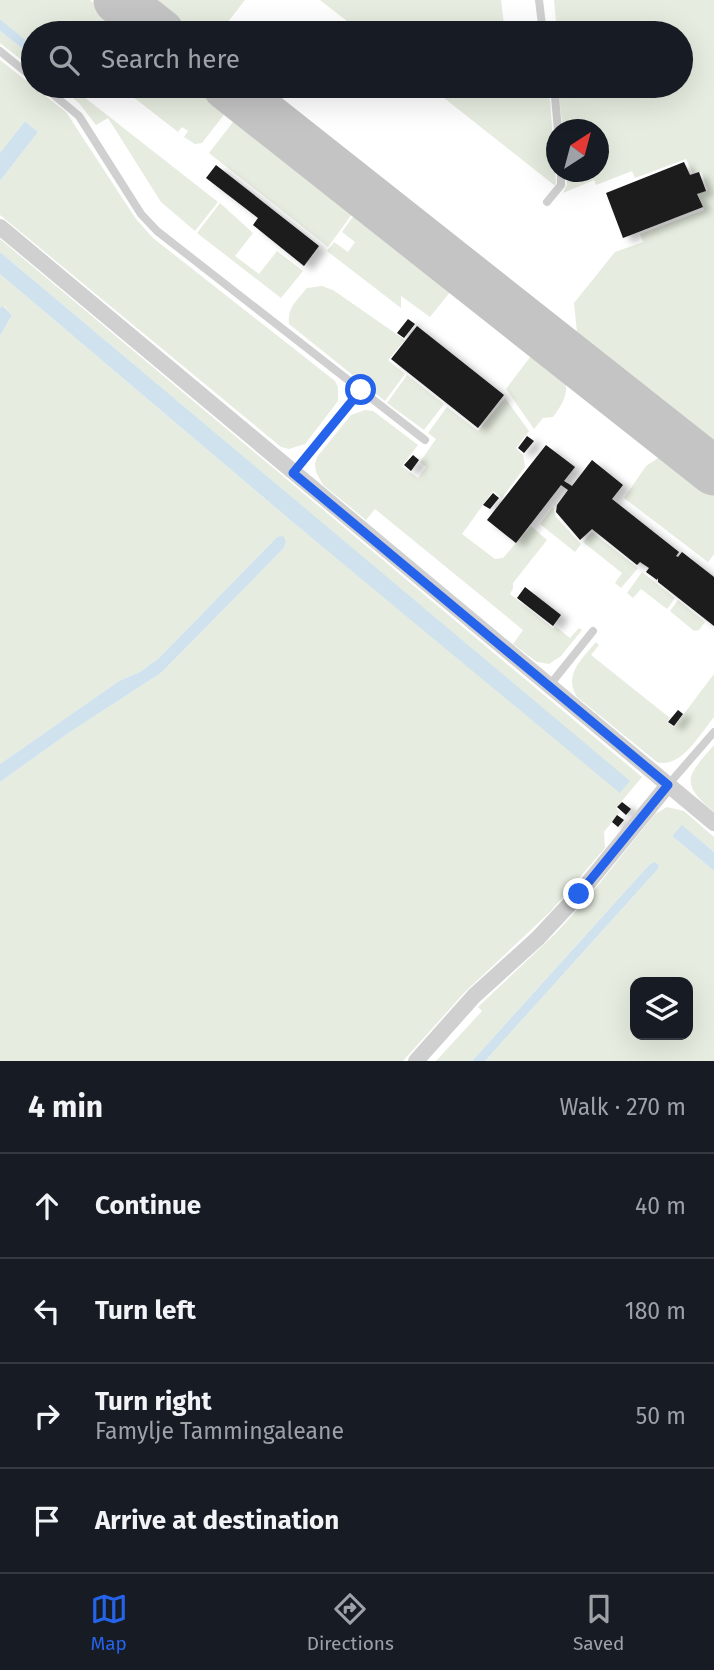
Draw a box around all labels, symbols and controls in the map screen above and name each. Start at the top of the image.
search box [21,21,693,98]
icon: search [45,41,83,79]
text: Search here [101,44,240,75]
north arrow [546,119,609,182]
route start [345,374,376,405]
route end [563,878,594,909]
map controls [630,977,693,1040]
button: layers [630,977,693,1040]
text: 4 min [28,1089,103,1125]
text: Walk · 270 m [559,1093,686,1121]
icon: ahead [28,1187,66,1225]
text: Continue [95,1190,201,1221]
text: 40 m [635,1192,686,1220]
icon: left [28,1292,66,1330]
text: Turn left [95,1295,196,1326]
text: 180 m [625,1297,686,1325]
text: Turn right [95,1386,212,1417]
icon: right [28,1397,66,1435]
text: 50 m [636,1402,686,1430]
text: Famylje Tammingaleane [95,1417,344,1445]
icon: arrive [28,1502,66,1540]
text: Arrive at destination [95,1505,339,1536]
tab: Map [90,1590,128,1655]
tab: Directions [307,1590,394,1655]
tab: Saved [573,1590,624,1655]

